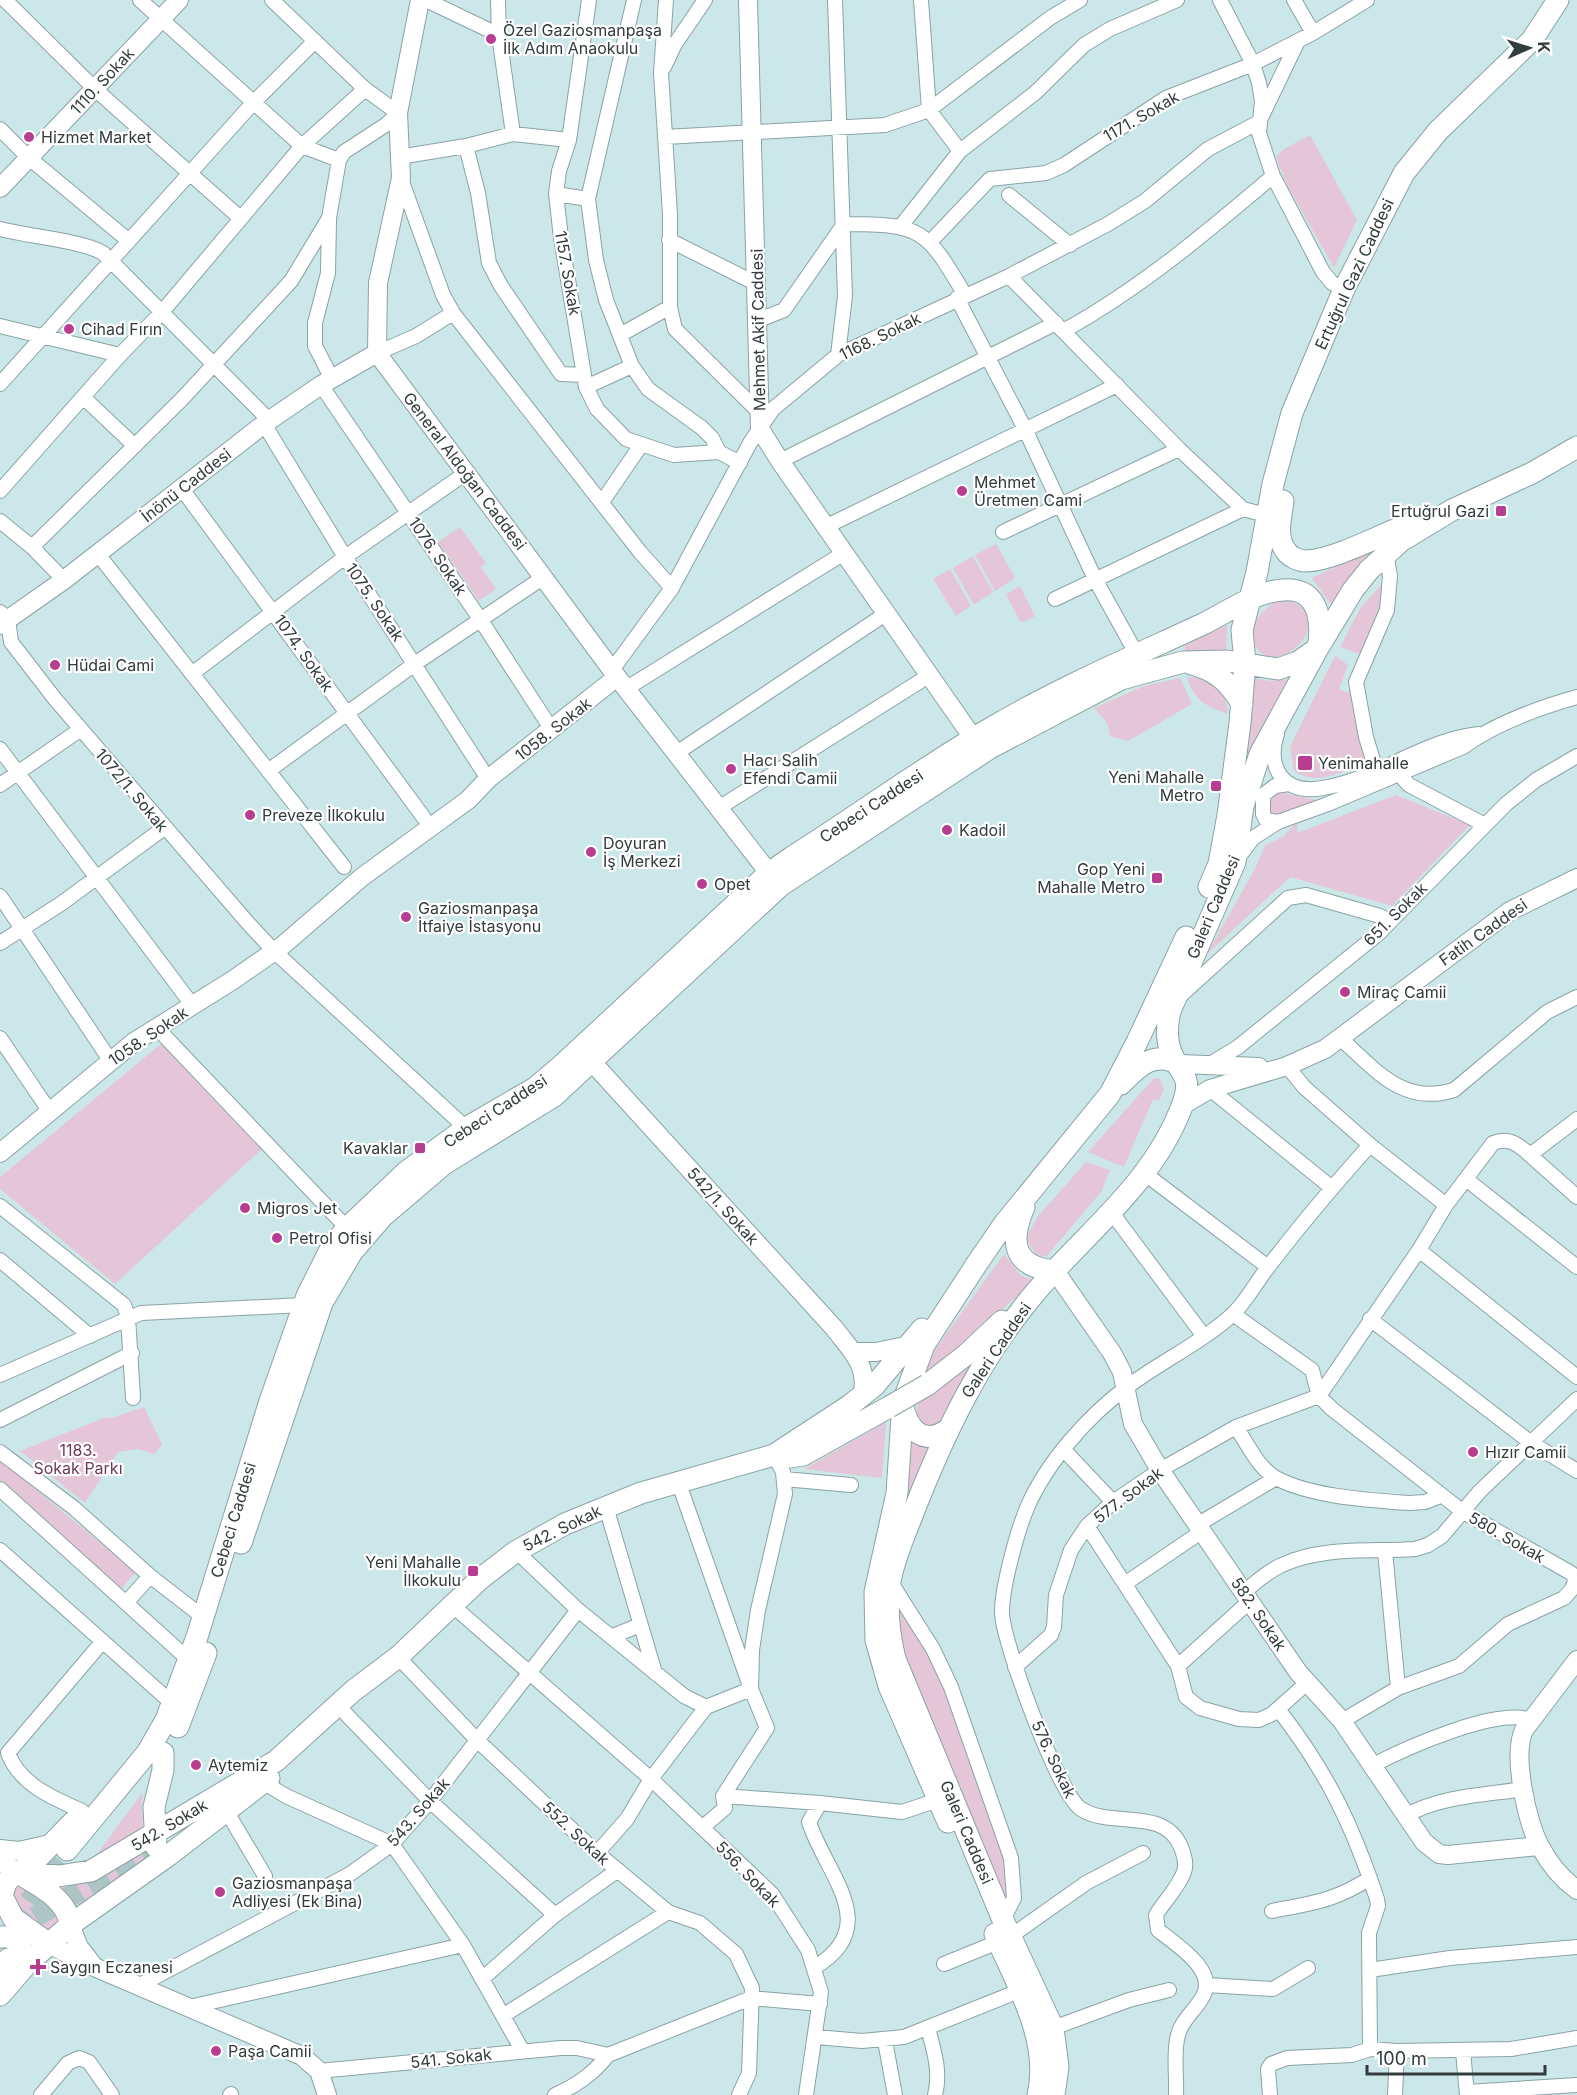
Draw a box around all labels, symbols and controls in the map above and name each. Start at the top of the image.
north arrow [1499,18,1559,78]
place label: Özel Gaziosmanpaşa İlk Adım Anaokulu [503,20,662,58]
marker: Özel Gaziosmanpaşa İlk Adım Anaokulu [484,32,498,46]
text: K [1534,41,1554,54]
street label: 1110. Sokak [66,43,138,119]
street label: 1171. Sokak [1100,86,1183,146]
place label: Hizmet Market [41,127,151,147]
marker: Hizmet Market [22,130,36,144]
street label: Ertuğrul Gazi Caddesi [1310,195,1398,353]
street label: 1157. Sokak [551,229,585,317]
street label: Mehmet Akif Caddesi [747,249,769,411]
street label: 1168. Sokak [836,308,924,364]
place label: Cihad Fırın [81,319,162,339]
marker: Cihad Fırın [62,322,76,336]
street label: General Aldoğan Caddesi [399,388,531,554]
street label: İnönü Caddesi [137,444,235,526]
place label: Mehmet Üretmen Cami [974,472,1082,510]
marker: Mehmet Üretmen Cami [955,484,969,498]
place label: Ertuğrul Gazi [1391,501,1489,521]
marker: Ertuğrul Gazi [1494,504,1508,518]
street label: 1076. Sokak [405,513,472,599]
street label: 1075. Sokak [342,559,409,645]
street label: 1074. Sokak [270,611,338,696]
place label: Hüdai Cami [67,655,154,675]
marker: Hüdai Cami [48,658,62,672]
street label: 1058. Sokak [511,693,595,765]
street label: 1072/1. Sokak [91,744,173,836]
place label: Hacı Salih Efendi Camii [743,750,837,788]
place label: Yenimahalle [1318,753,1409,773]
marker: Yenimahalle [1296,754,1314,772]
marker: Hacı Salih Efendi Camii [724,762,738,776]
street label: Cebeci Caddesi [815,765,927,847]
place label: Yeni Mahalle Metro [1108,767,1204,805]
marker: Yeni Mahalle Metro [1209,779,1223,793]
place label: Preveze İlkokulu [262,805,385,825]
marker: Preveze İlkokulu [243,808,257,822]
place label: Kadoil [959,820,1006,840]
marker: Kadoil [940,823,954,837]
place label: Doyuran İş Merkezi [603,833,681,871]
marker: Doyuran İş Merkezi [584,845,598,859]
street label: Galeri Caddesi [1182,852,1244,962]
place label: Gop Yeni Mahalle Metro [1037,859,1145,897]
marker: Gop Yeni Mahalle Metro [1150,871,1164,885]
place label: Opet [714,874,751,894]
marker: Opet [695,877,709,891]
street label: 651. Sokak [1359,878,1431,950]
street label: Fatih Caddesi [1435,894,1531,970]
place label: Gaziosmanpaşa İtfaiye İstasyonu [418,898,541,936]
marker: Gaziosmanpaşa İtfaiye İstasyonu [399,910,413,924]
place label: Miraç Camii [1357,982,1446,1002]
marker: Miraç Camii [1338,985,1352,999]
street label: 1058. Sokak [105,1002,192,1070]
street label: Cebeci Caddesi [439,1070,551,1152]
place label: Kavaklar [343,1138,408,1158]
marker: Kavaklar [413,1141,427,1155]
street label: 542/1. Sokak [683,1163,763,1249]
place label: Migros Jet [257,1198,337,1218]
marker: Migros Jet [238,1201,252,1215]
place label: Petrol Ofisi [289,1228,372,1248]
marker: Petrol Ofisi [270,1231,284,1245]
street label: Galeri Caddesi [957,1299,1035,1401]
park label: 1183. Sokak Parkı [33,1440,123,1478]
place label: Hızır Camii [1485,1442,1566,1462]
marker: Hızır Camii [1466,1445,1480,1459]
street label: Cebeci Caddesi [206,1460,260,1580]
street label: 577. Sokak [1089,1462,1167,1528]
street label: 542. Sokak [519,1500,605,1556]
street label: 580. Sokak [1465,1507,1549,1567]
place label: Yeni Mahalle İlkokulu [365,1552,461,1590]
marker: Yeni Mahalle İlkokulu [466,1564,480,1578]
street label: 582. Sokak [1227,1573,1291,1655]
street label: 576. Sokak [1027,1717,1081,1801]
place label: Aytemiz [208,1755,268,1775]
marker: Aytemiz [189,1758,203,1772]
street label: 543. Sokak [383,1773,454,1851]
street label: Galeri Caddesi [936,1777,998,1887]
street label: 542. Sokak [127,1794,211,1856]
street label: 552. Sokak [538,1797,614,1869]
street label: 556. Sokak [712,1837,785,1911]
place label: Gaziosmanpaşa Adliyesi (Ek Bina) [232,1873,363,1911]
marker: Gaziosmanpaşa Adliyesi (Ek Bina) [213,1885,227,1899]
place label: Saygın Eczanesi [50,1957,173,1977]
marker: Saygın Eczanesi [31,1960,45,1974]
scale bar [1367,2038,1546,2076]
place label: Paşa Camii [228,2041,312,2061]
marker: Paşa Camii [209,2044,223,2058]
street label: 541. Sokak [409,2044,493,2072]
text: 100 m [1376,2048,1427,2069]

